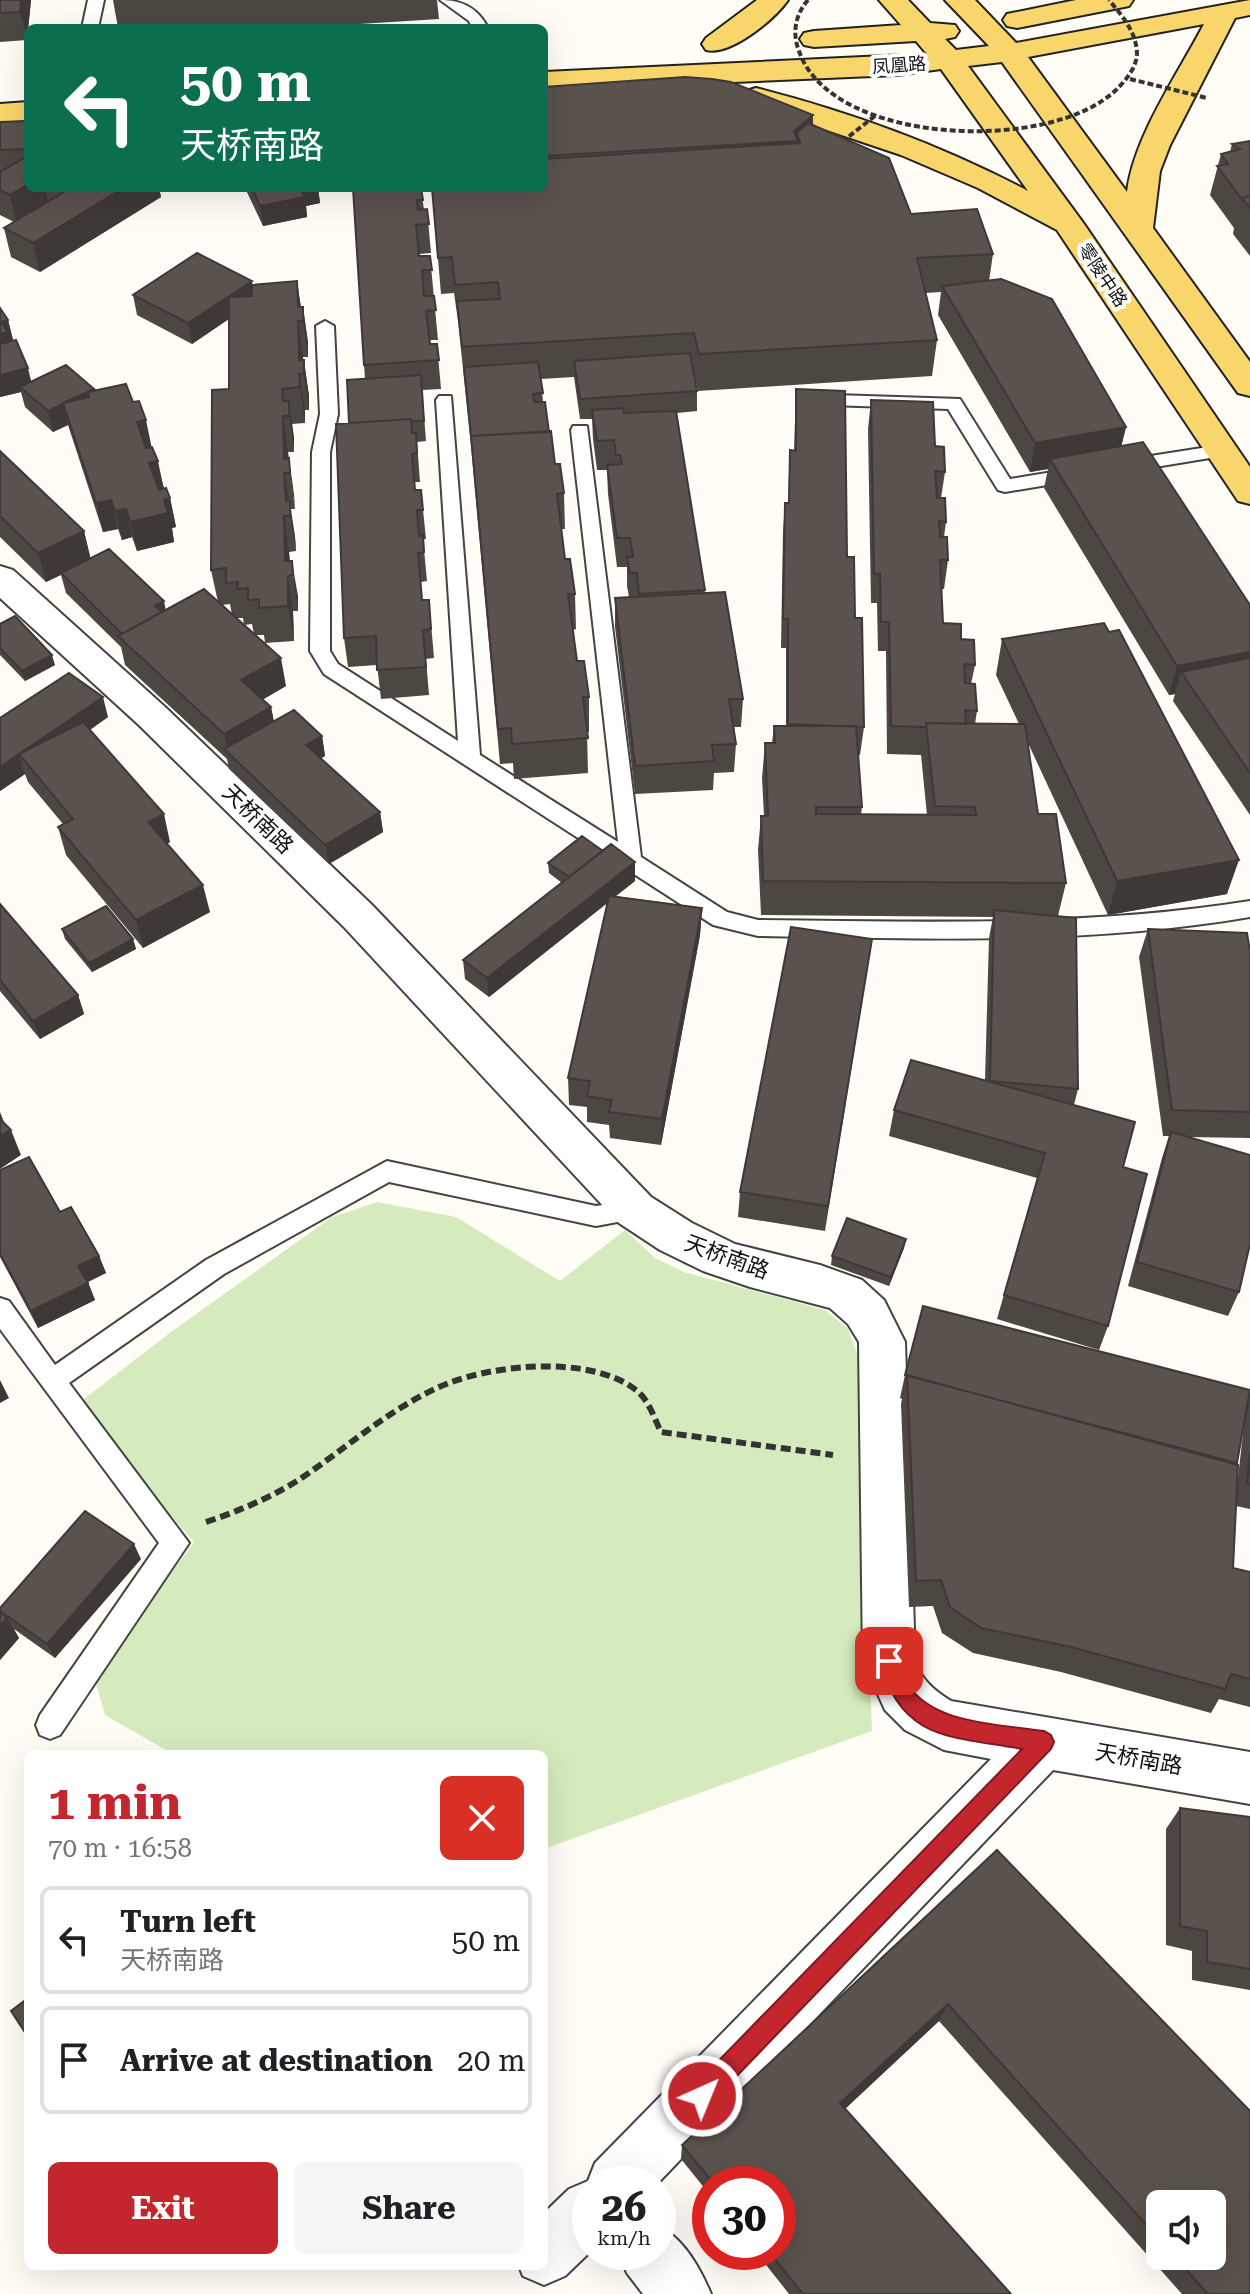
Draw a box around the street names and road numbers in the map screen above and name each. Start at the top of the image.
street label: 凤凰路 [871,53,927,77]
street label: 零陵中路 [1074,239,1132,311]
street label: 天桥南路 [218,779,298,859]
street label: 天桥南路 [681,1230,773,1284]
street label: 天桥南路 [1093,1739,1185,1779]

